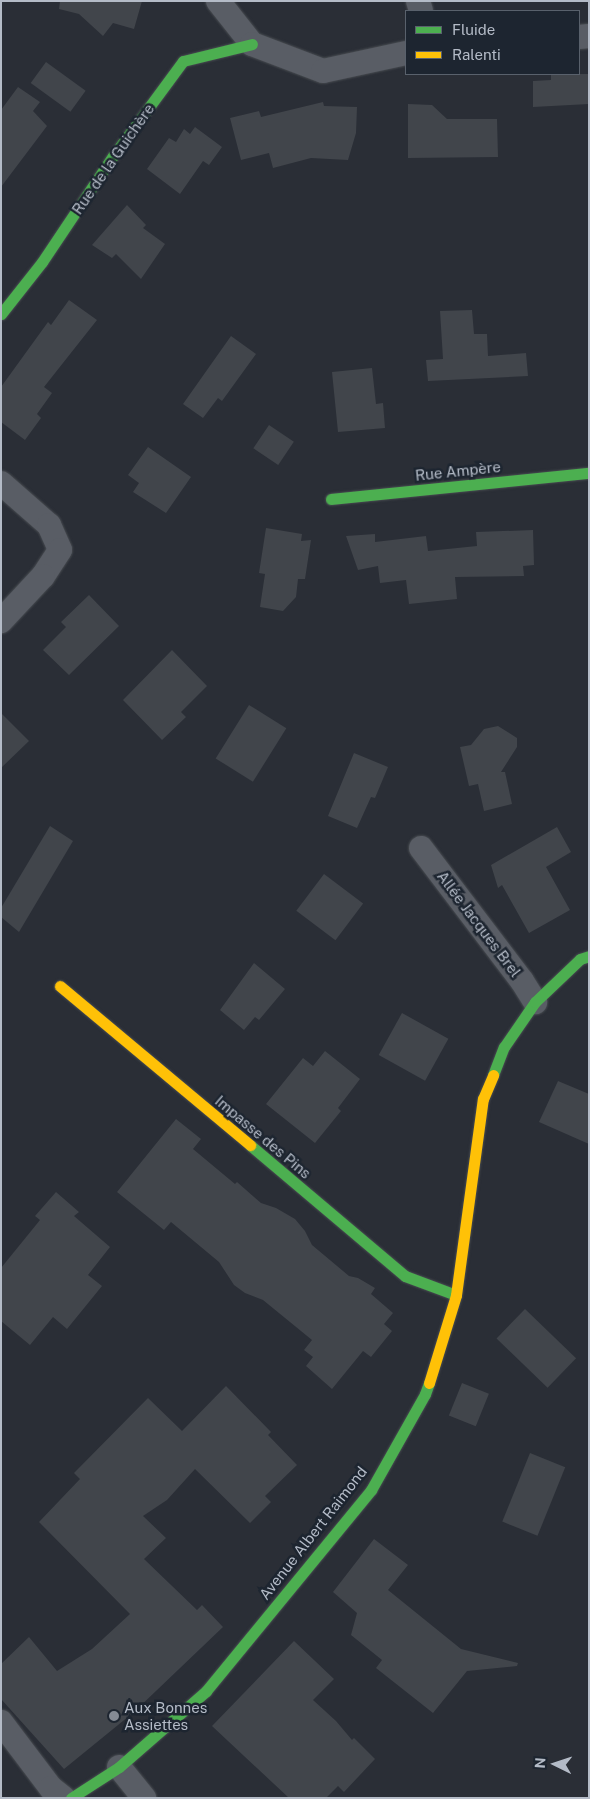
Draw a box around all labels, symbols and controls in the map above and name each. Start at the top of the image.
legend [405,10,580,75]
text: Fluide [452,21,495,38]
text: Ralenti [452,46,501,63]
street label: Rue de la Guichère [68,100,158,218]
street label: Rue Ampère [414,458,502,484]
street label: Allée Jacques Brel [433,867,525,981]
street label: Impasse des Pins [211,1092,315,1182]
street label: Avenue Albert Raimond [255,1463,371,1603]
place label: Aux Bonnes Assiettes [124,1698,207,1733]
marker: Aux Bonnes Assiettes [108,1710,120,1722]
north arrow [530,1739,580,1789]
text: N [532,1757,548,1769]

